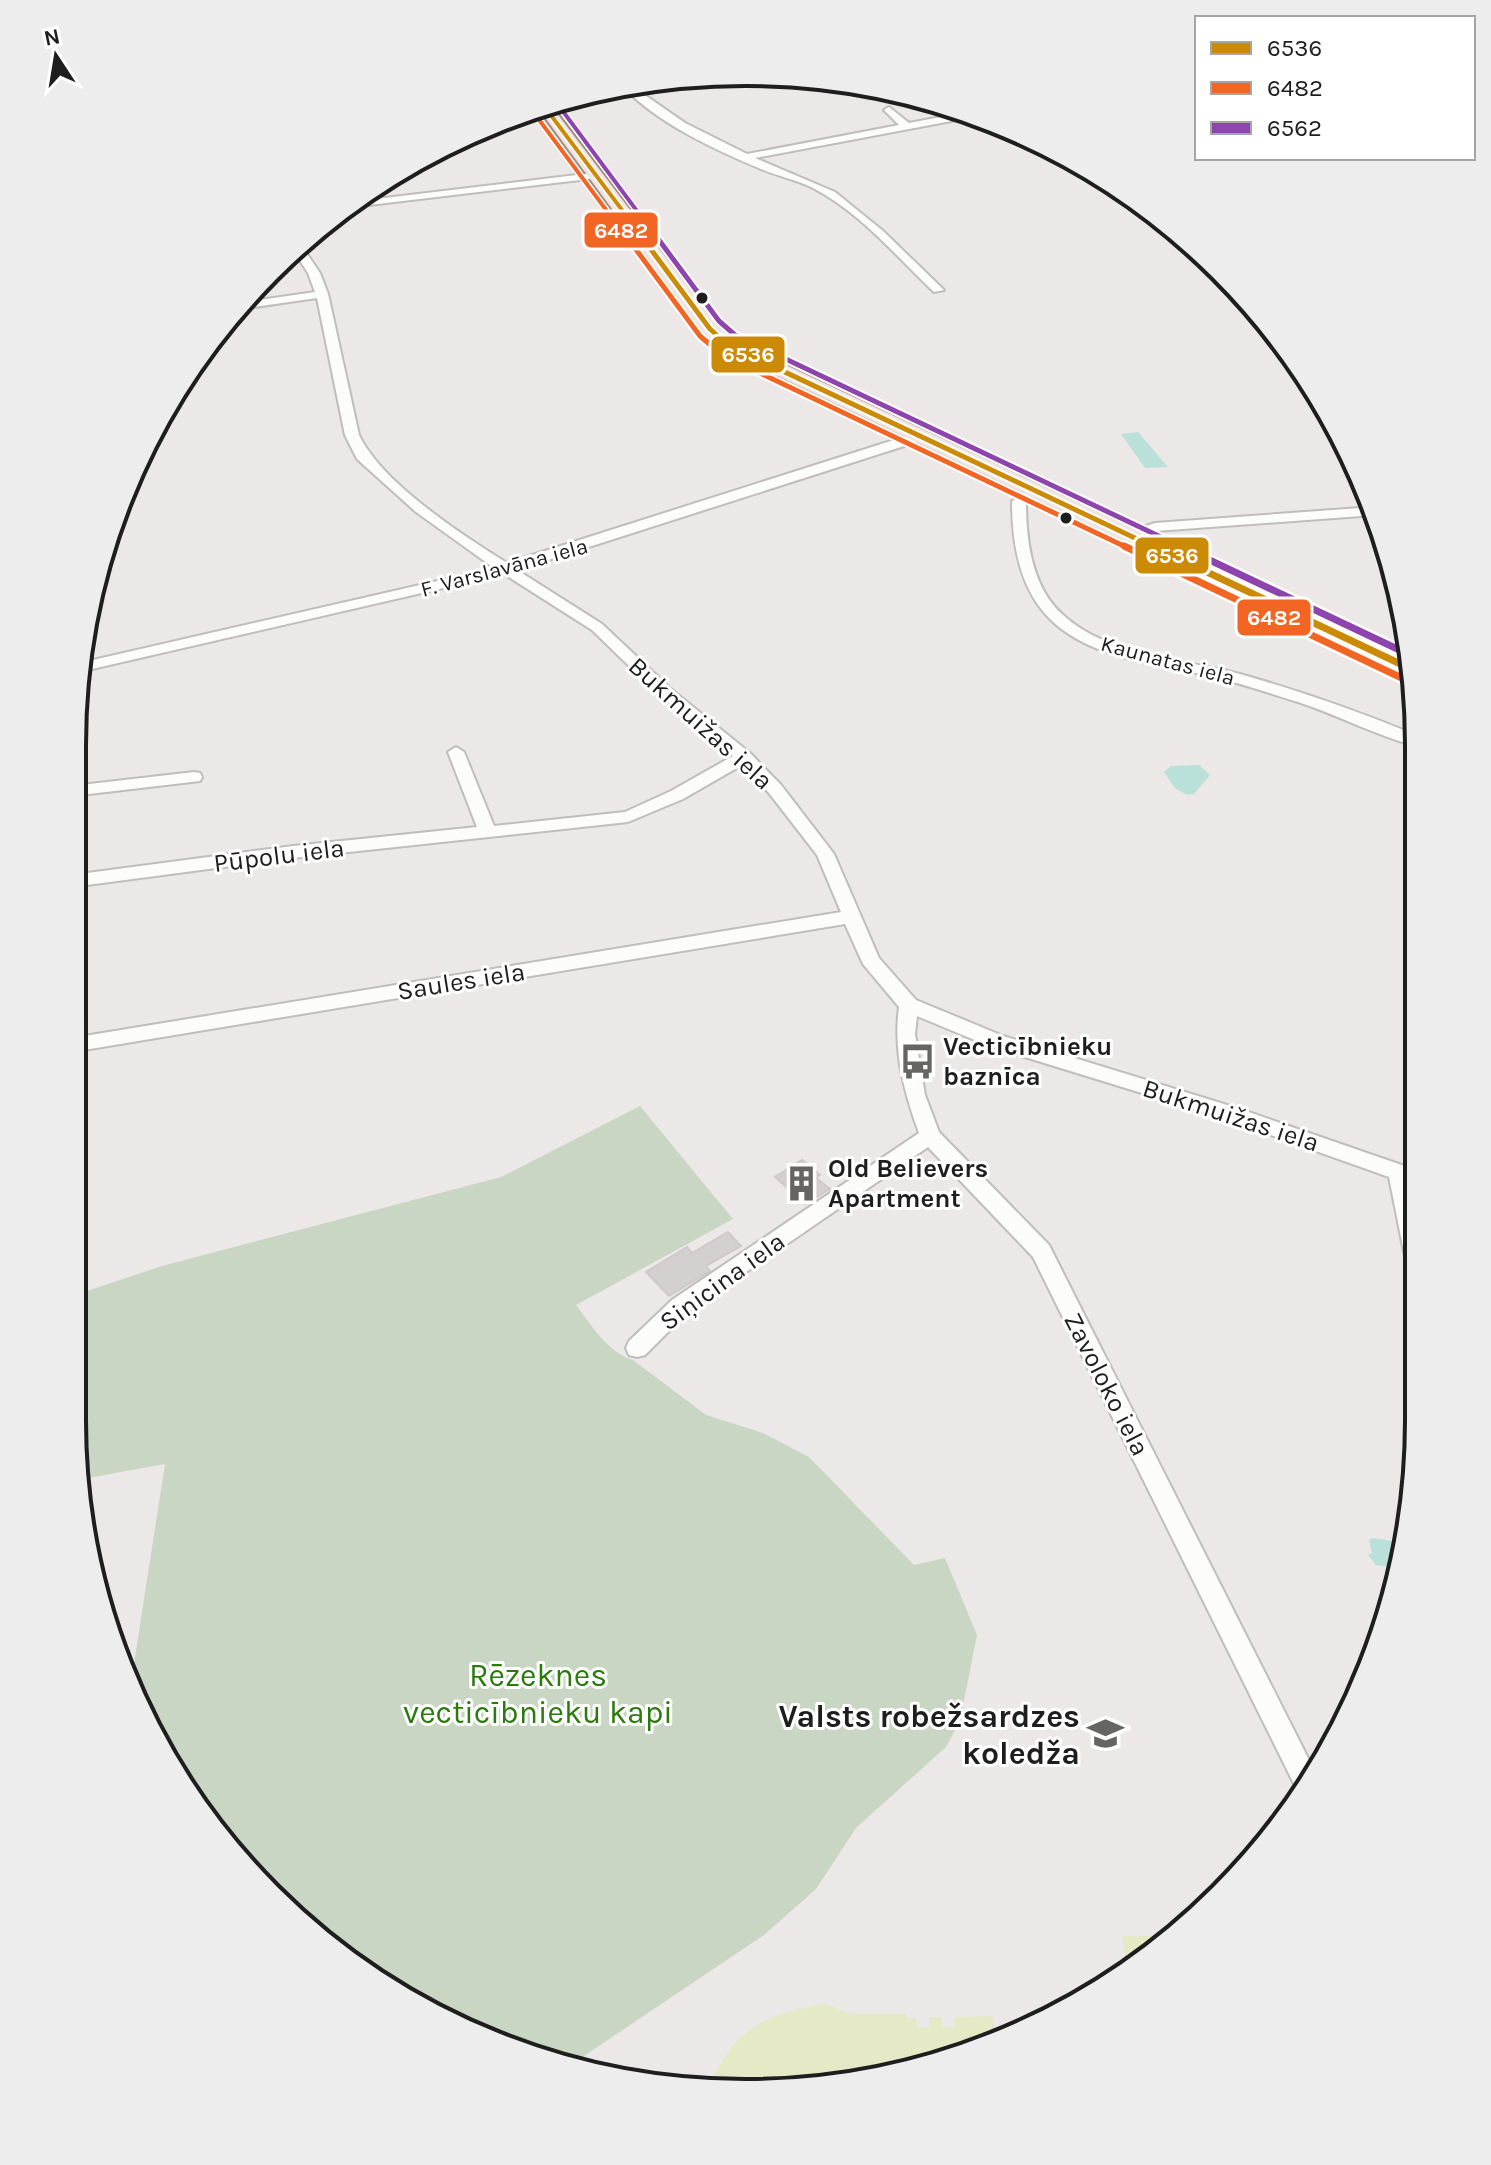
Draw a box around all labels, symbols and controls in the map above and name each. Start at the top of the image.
north arrow [16,16,96,96]
legend [1195,16,1475,160]
text: N [42,23,62,52]
text: 6536 [1267,34,1322,62]
text: 6482 [1267,74,1323,102]
text: 6562 [1267,114,1322,142]
line badge: 6482 [583,211,659,249]
text: 6482 [594,218,648,244]
unlabelled marker [694,290,710,306]
line badge: 6536 [710,335,786,374]
text: 6536 [721,342,775,368]
unlabelled marker [1058,510,1074,526]
street label: F. Varslavāna iela [418,533,591,603]
line badge: 6536 [1134,536,1210,575]
text: 6536 [1145,543,1199,569]
line badge: 6482 [1236,598,1312,637]
text: 6482 [1247,605,1301,631]
street label: Kaunatas iela [1098,631,1238,691]
street label: Bukmuižas iela [622,650,779,796]
street label: Pūpolu iela [212,832,346,879]
street label: Saules iela [395,956,527,1007]
place label: Vecticībnieku baznīca [943,1031,1112,1092]
bus stop icon: Vecticībnieku baznīca [898,1042,936,1080]
street label: Bukmuižas iela [1139,1072,1323,1159]
place label: Old Believers Apartment [828,1153,988,1214]
building icon: Old Believers Apartment [783,1164,821,1202]
street label: Siņicina iela [654,1226,791,1337]
street label: Zavoloko iela [1057,1308,1156,1461]
park label: Rēzeknes vecticībnieku kapi [403,1657,673,1731]
place label: Valsts robežsardzes koledža [778,1698,1080,1772]
school or university icon: Valsts robežsardzes koledža [1087,1715,1125,1753]

